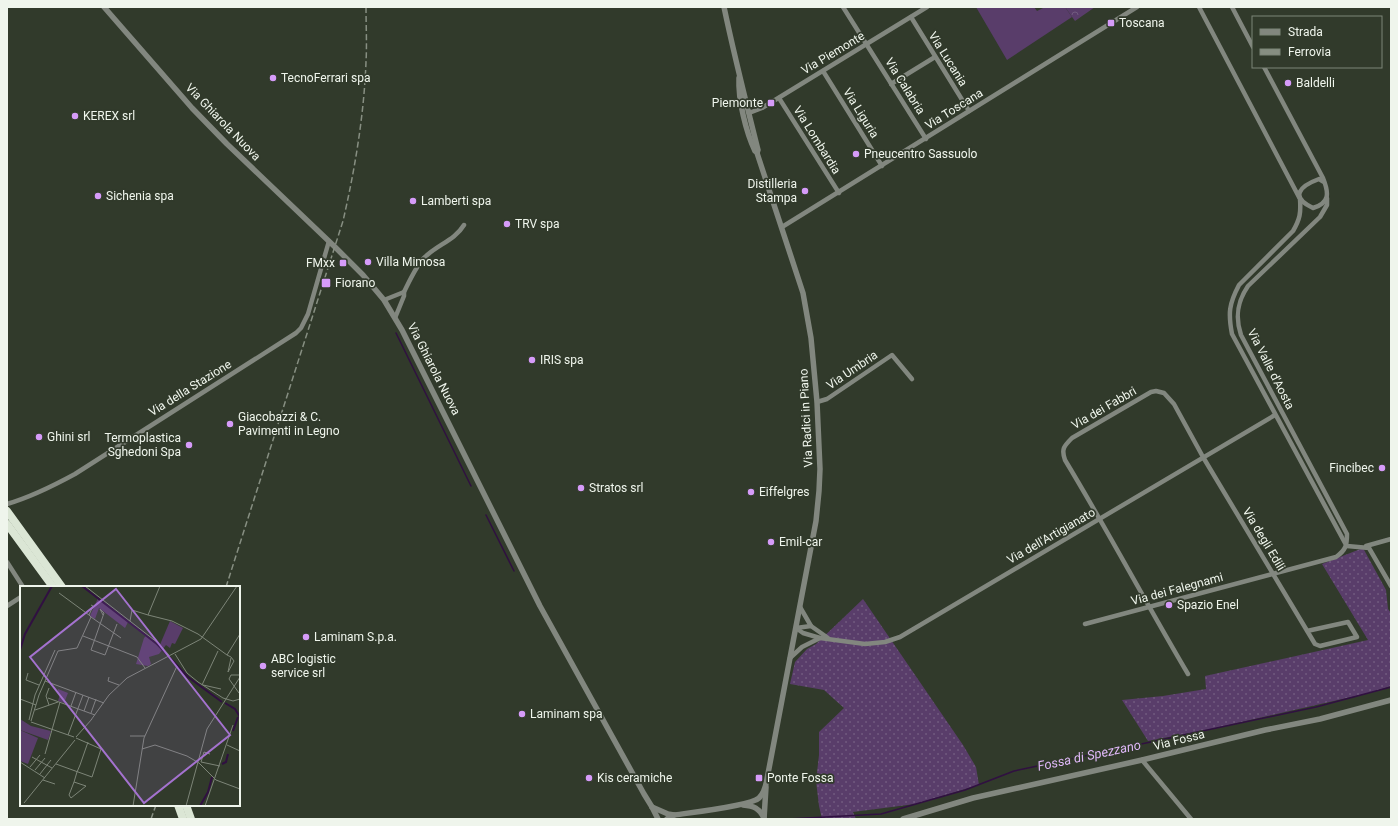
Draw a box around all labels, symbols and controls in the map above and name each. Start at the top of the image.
place label: Toscana [1119,16,1165,30]
legend [1252,16,1382,68]
marker: Toscana [1106,18,1116,28]
text: Strada [1288,25,1323,39]
street label: Via Piemonte [799,29,867,77]
street label: Via Lucania [926,29,970,89]
text: Ferrovia [1288,45,1331,59]
street label: Via Calabria [882,55,928,117]
place label: TecnoFerrari spa [281,71,370,85]
marker: TecnoFerrari spa [268,73,278,83]
place label: Baldelli [1296,76,1335,90]
marker: Baldelli [1283,78,1293,88]
street label: Via Ghiarola Nuova [183,81,263,163]
street label: Via Liguria [840,85,882,141]
street label: Via Toscana [923,86,985,132]
place label: Piemonte [712,96,763,110]
marker: Piemonte [766,98,776,108]
street label: Via Lombardia [791,104,843,176]
place label: KEREX srl [83,109,135,123]
marker: KEREX srl [70,111,80,121]
place label: Pneucentro Sassuolo [864,147,978,161]
marker: Pneucentro Sassuolo [851,149,861,159]
place label: Distilleria Stampa [747,177,797,205]
marker: Distilleria Stampa [800,186,810,196]
place label: Sichenia spa [106,189,174,203]
marker: Sichenia spa [93,191,103,201]
place label: Lamberti spa [421,194,491,208]
marker: Lamberti spa [408,196,418,206]
place label: TRV spa [515,217,560,231]
marker: TRV spa [502,219,512,229]
place label: Villa Mimosa [376,255,445,269]
place label: FMxx [306,256,335,270]
marker: Villa Mimosa [363,257,373,267]
marker: FMxx [338,258,348,268]
place label: Fiorano [335,276,375,290]
marker: Fiorano [320,277,332,289]
street label: Via Ghiarola Nuova [405,321,463,417]
street label: Via Valle d'Aosta [1245,326,1297,412]
street label: Via Umbria [824,348,880,392]
place label: IRIS spa [540,353,583,367]
marker: IRIS spa [527,355,537,365]
street label: Via della Stazione [146,357,234,419]
street label: Via Radici in Piano [796,368,816,468]
street label: Via dei Fabbri [1069,384,1139,432]
place label: Giacobazzi & C. Pavimenti in Legno [238,410,340,438]
marker: Giacobazzi & C. Pavimenti in Legno [225,419,235,429]
place label: Ghini srl [47,430,90,444]
place label: Termoplastica Sghedoni Spa [105,431,181,459]
marker: Ghini srl [34,432,44,442]
marker: Termoplastica Sghedoni Spa [184,440,194,450]
place label: Fincibec [1329,461,1374,475]
marker: Fincibec [1377,463,1387,473]
place label: Stratos srl [589,481,643,495]
marker: Stratos srl [576,483,586,493]
place label: Eiffelgres [759,485,809,499]
marker: Eiffelgres [746,487,756,497]
street label: Via dell'Artigianato [1004,505,1098,567]
street label: Via degli Edili [1240,505,1288,573]
place label: Emil-car [779,535,822,549]
marker: Emil-car [766,537,776,547]
street label: Via dei Falegnami [1129,570,1225,608]
inset map [20,586,240,806]
place label: Spazio Enel [1177,598,1239,612]
marker: Spazio Enel [1164,600,1174,610]
place label: Laminam S.p.a. [314,630,397,644]
marker: Laminam S.p.a. [301,632,311,642]
place label: ABC logistic service srl [271,652,336,680]
marker: ABC logistic service srl [258,661,268,671]
place label: Laminam spa [530,707,603,721]
marker: Laminam spa [517,709,527,719]
street label: Via Fossa [1152,727,1206,753]
water label: Fossa di Spezzano [1036,737,1142,774]
place label: Kis ceramiche [597,771,672,785]
place label: Ponte Fossa [767,771,834,785]
marker: Kis ceramiche [584,773,594,783]
marker: Ponte Fossa [754,773,764,783]

